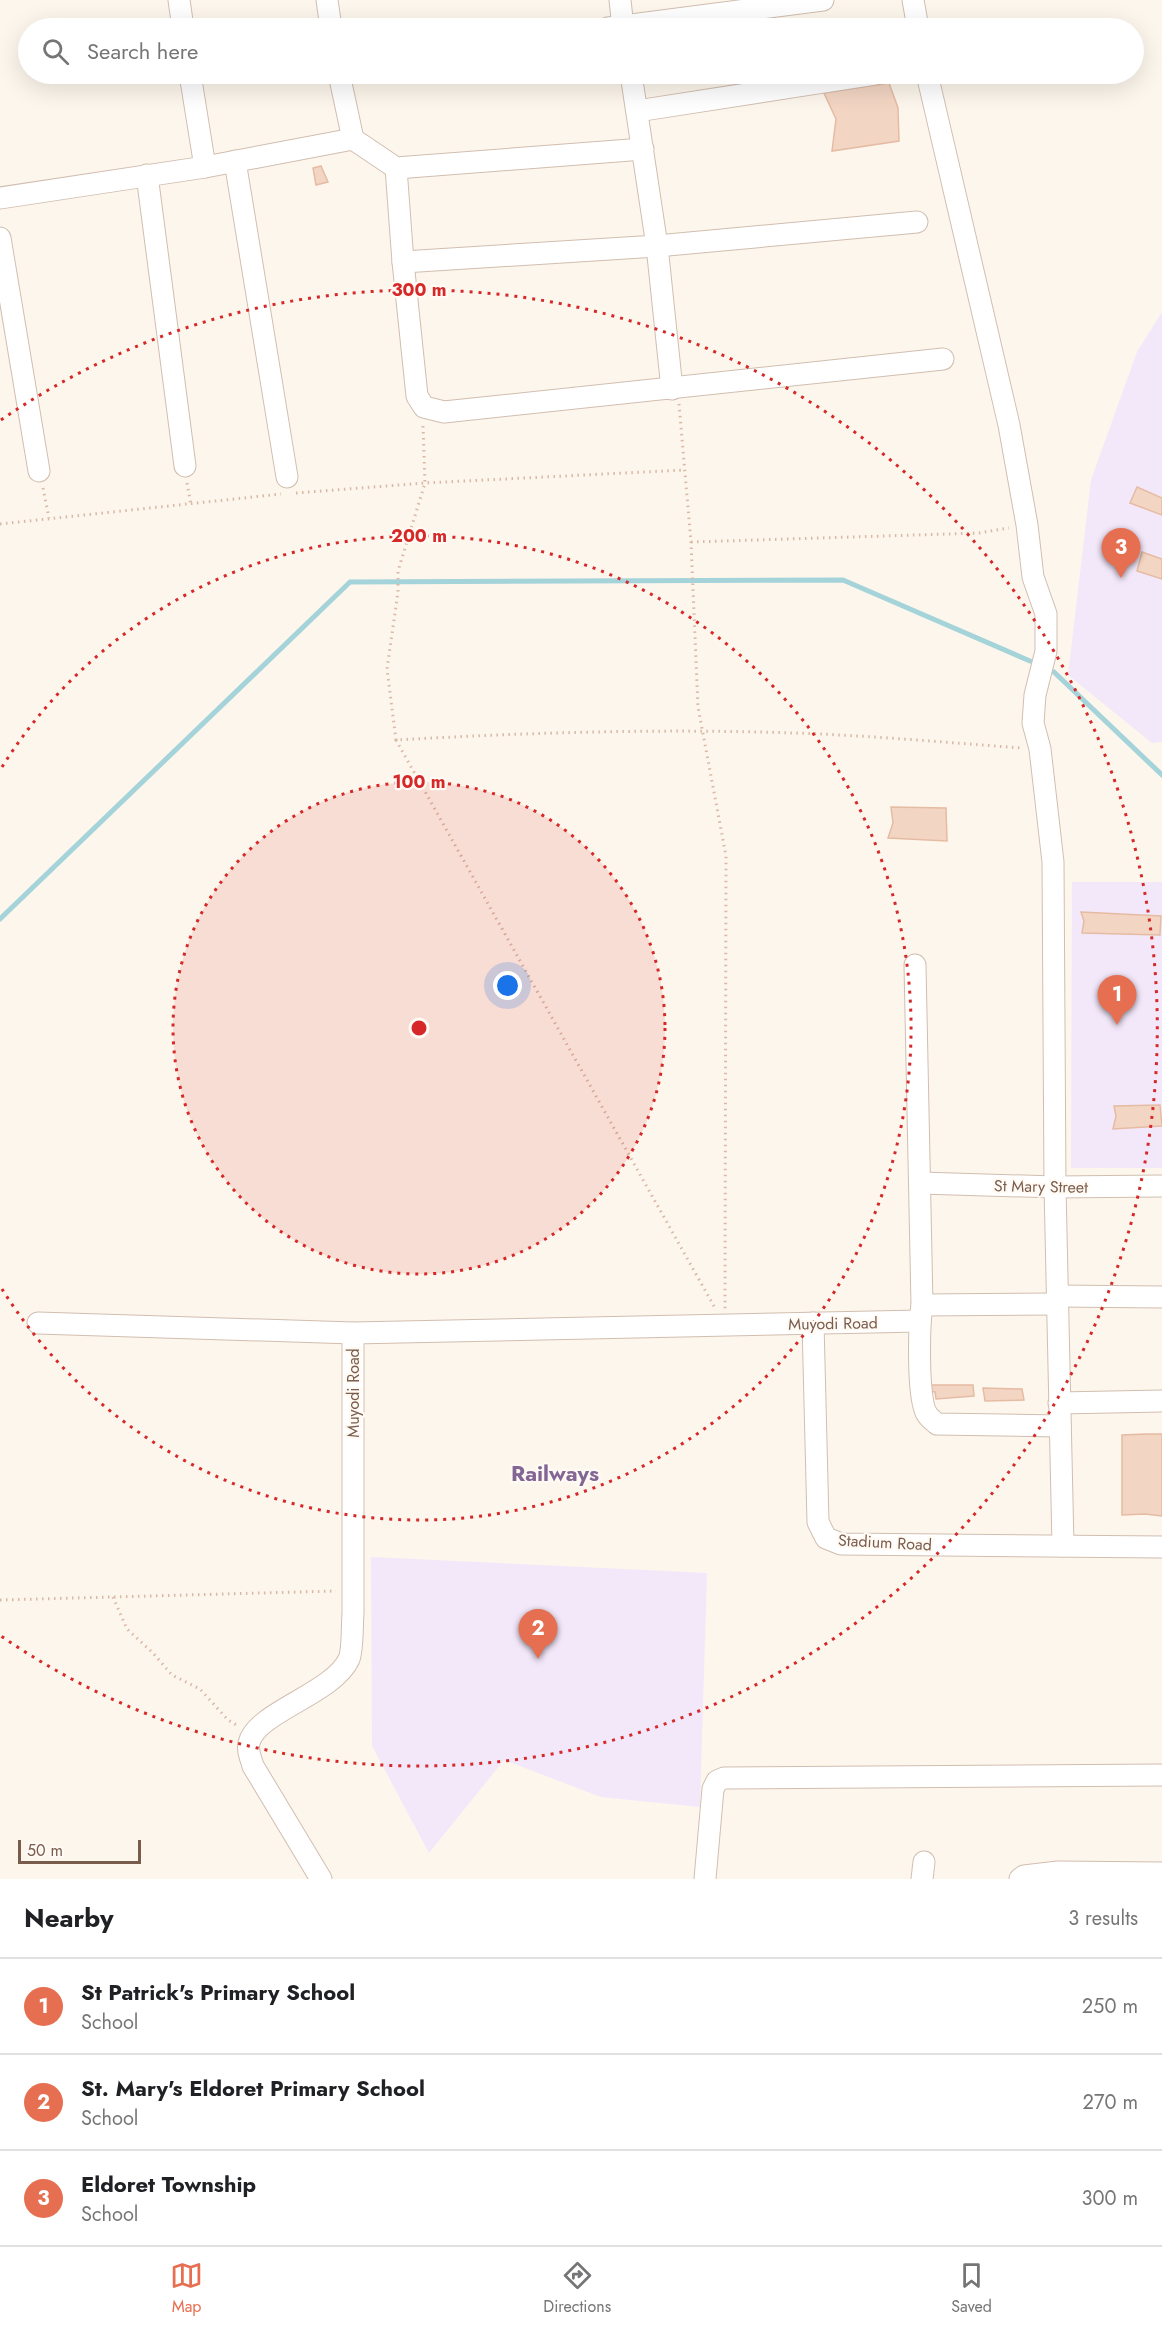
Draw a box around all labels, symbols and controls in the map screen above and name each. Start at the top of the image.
search box [18,18,1144,84]
icon: search [39,35,72,68]
text: Search here [87,35,198,67]
text: 300 m [391,277,447,303]
text: 200 m [391,523,447,549]
pin: 3 [1102,528,1140,578]
text: 100 m [392,769,446,795]
your location [493,971,522,1000]
pin: 1 [1098,976,1136,1025]
centre of rings [409,1018,429,1038]
street label: St Mary Street [994,1174,1088,1199]
street label: Muyodi Road [788,1311,878,1336]
street label: Muyodi Road [342,1348,365,1438]
district label: Railways [511,1457,599,1489]
street label: Stadium Road [838,1529,932,1556]
pin: 2 [518,1610,558,1659]
scale bar [18,1837,141,1864]
text: 50 m [27,1839,63,1862]
text: Nearby [24,1899,113,1937]
text: 3 results [1068,1904,1138,1933]
text: St Patrick's Primary School [81,1976,355,2008]
text: 1 [38,1992,49,2021]
text: 250 m [1082,1992,1138,2021]
text: School [81,2008,138,2037]
text: St. Mary's Eldoret Primary School [81,2072,425,2104]
text: 2 [37,2088,50,2117]
text: 270 m [1083,2088,1138,2117]
text: School [81,2104,138,2133]
text: Eldoret Township [81,2168,256,2200]
text: 3 [37,2184,50,2213]
text: 300 m [1081,2184,1138,2213]
text: School [81,2200,138,2229]
tab: Map [170,2259,203,2318]
tab: Directions [543,2259,611,2318]
tab: Saved [951,2259,992,2318]

